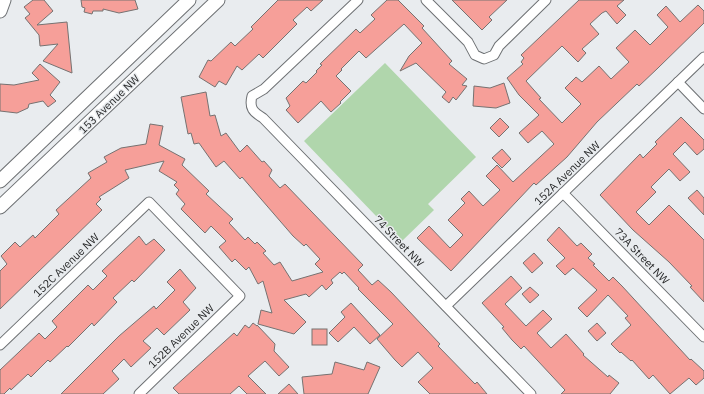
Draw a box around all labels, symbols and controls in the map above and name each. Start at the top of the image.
street label: 153 Avenue NW [76,71,143,137]
street label: 152A Avenue NW [531,138,603,208]
street label: 74 Street NW [371,212,427,270]
street label: 73A Street NW [612,225,673,287]
street label: 152C Avenue NW [30,230,102,300]
street label: 152B Avenue NW [145,301,217,371]

